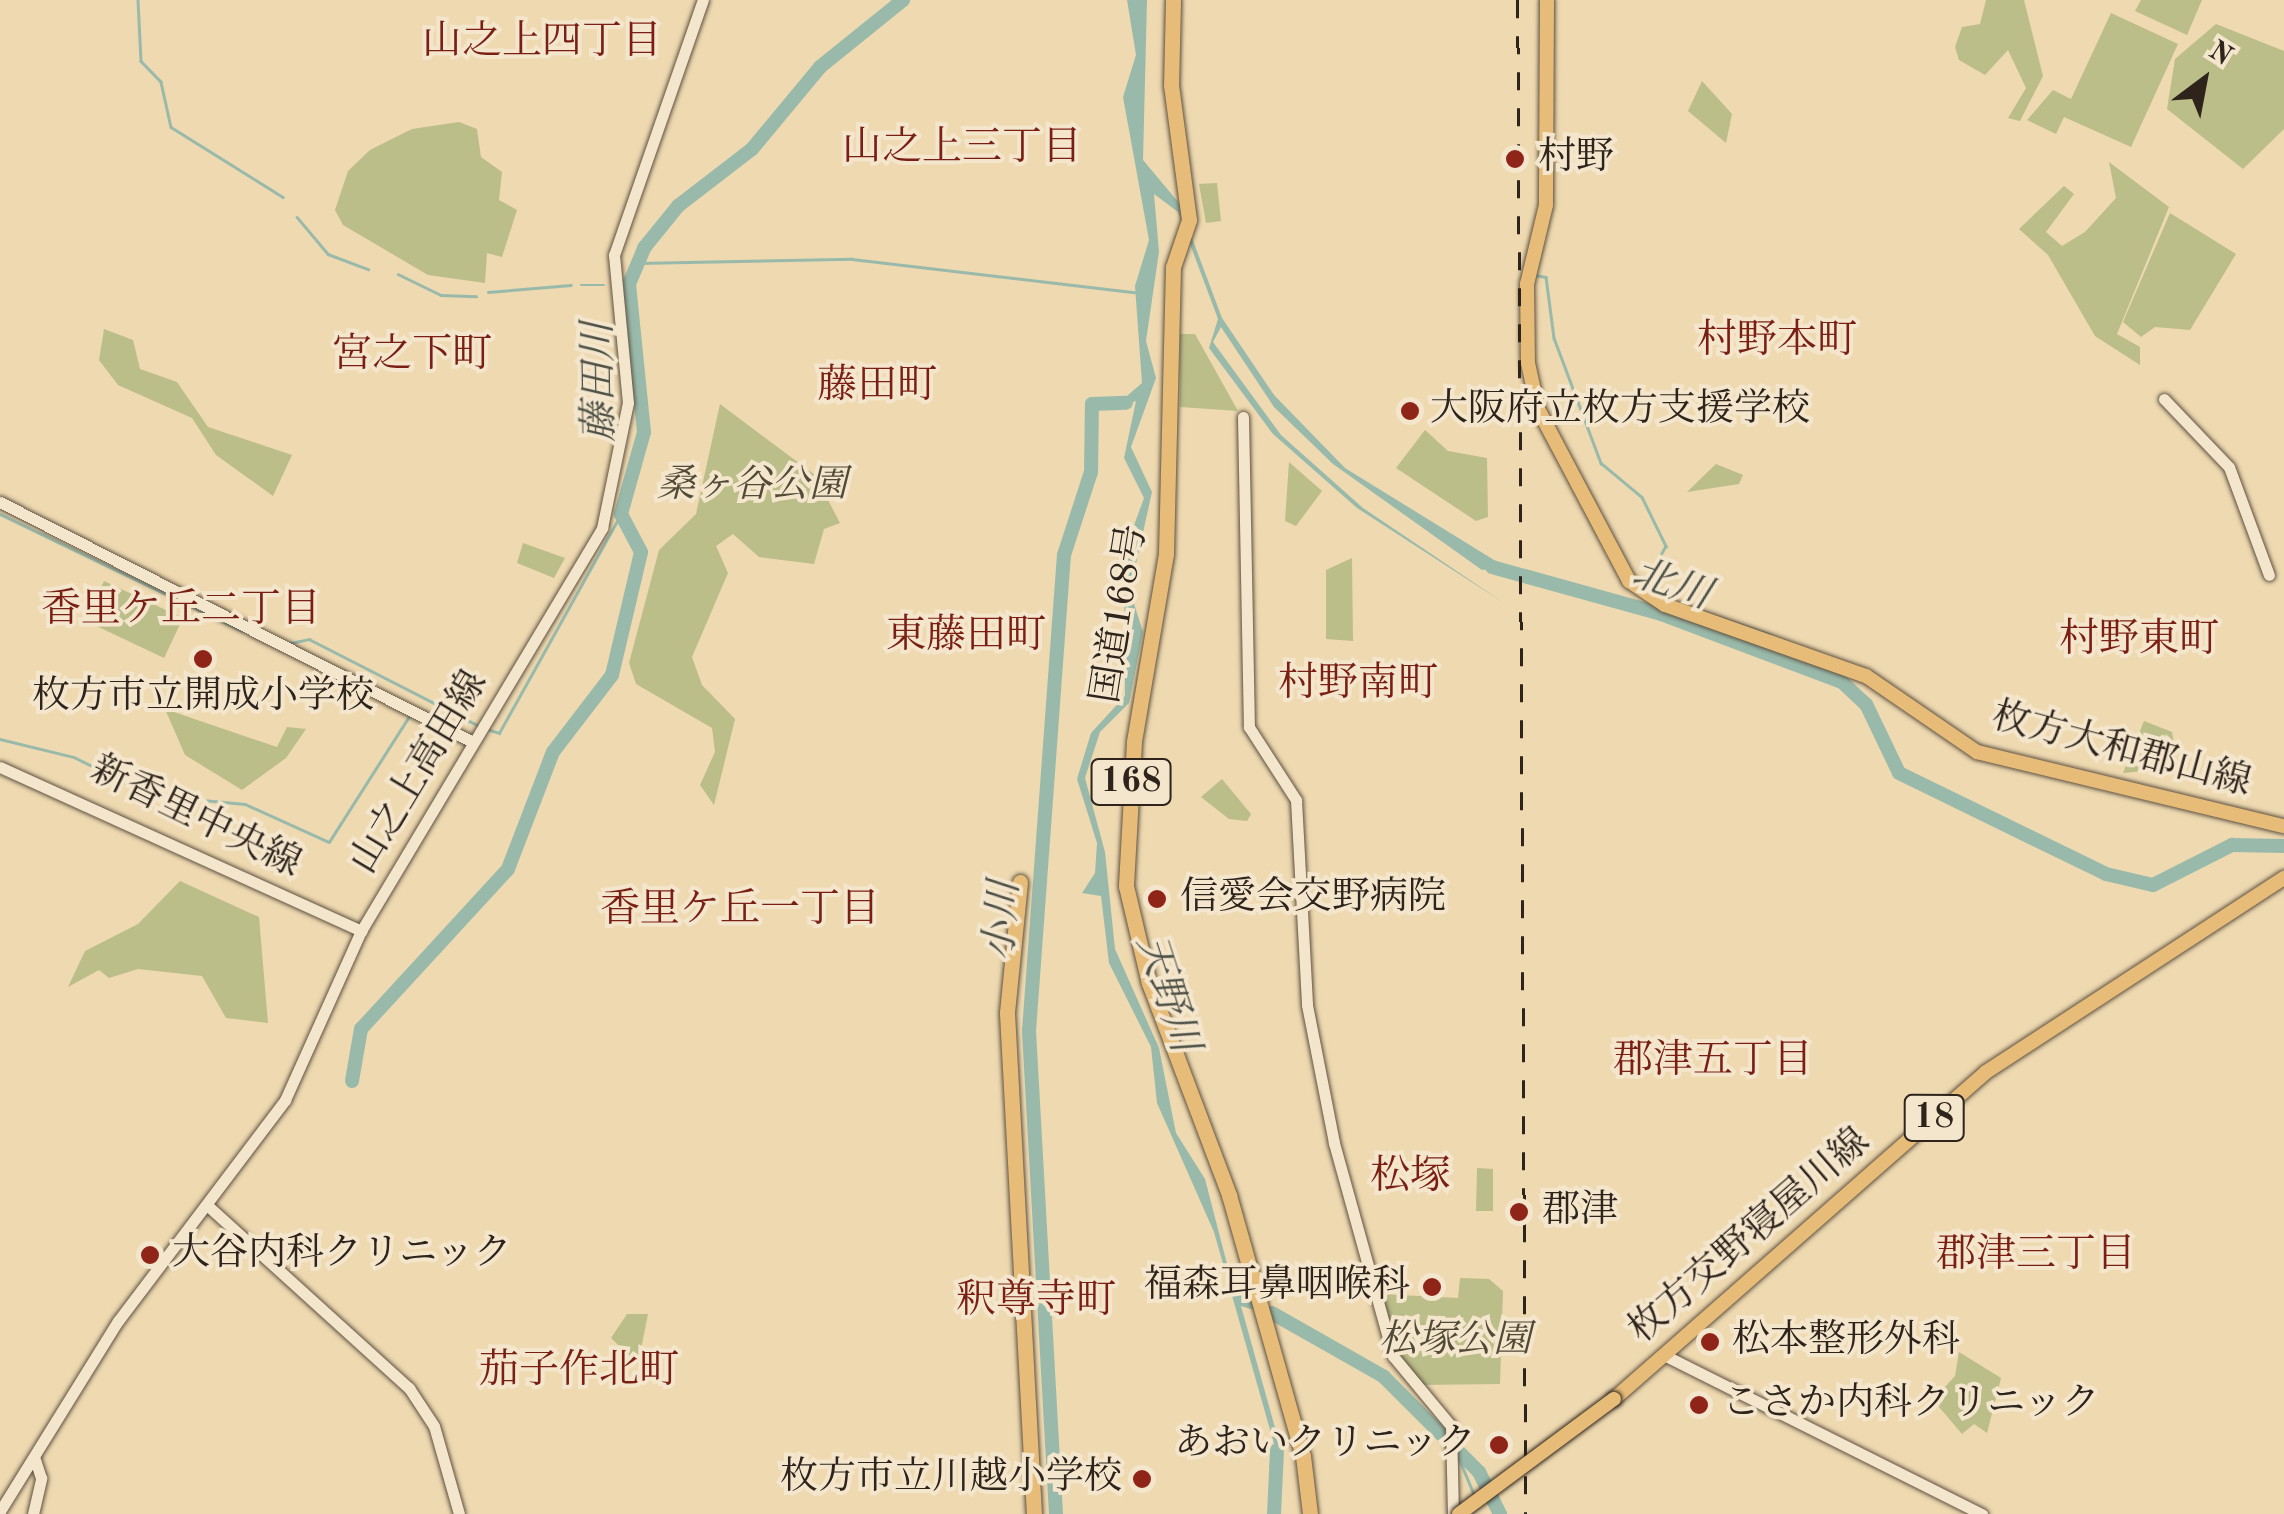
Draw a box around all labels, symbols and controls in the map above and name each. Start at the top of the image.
district label: 山之上四丁目 [422,19,662,67]
north arrow [2154,30,2254,130]
text: N [2203,37,2236,72]
district label: 山之上三丁目 [842,125,1082,173]
place label: 村野 [1538,136,1614,182]
marker: 村野 [1502,146,1528,172]
district label: 村野本町 [1697,318,1857,366]
water label: 藤田川 [576,322,626,442]
district label: 宮之下町 [332,332,492,380]
district label: 藤田町 [817,363,937,411]
place label: 大阪府立枚方支援学校 [1430,388,1810,434]
marker: 大阪府立枚方支援学校 [1399,400,1421,422]
park label: 桑ヶ谷公園 [657,464,847,510]
street label: 国道168号 [1084,521,1158,707]
water label: 北川 [1626,551,1716,621]
district label: 香里ケ丘二丁目 [41,587,321,635]
district label: 東藤田町 [886,613,1046,661]
district label: 村野東町 [2059,617,2219,665]
marker: 枚方市立開成小学校 [192,648,214,670]
district label: 村野南町 [1278,661,1438,709]
street label: 山之上高田線 [342,664,498,882]
place label: 枚方市立開成小学校 [32,675,374,721]
street label: 枚方大和郡山線 [1987,695,2255,807]
street label: 新香里中央線 [83,748,307,888]
road number: 168 [1088,752,1174,812]
place label: 信愛会交野病院 [1180,876,1446,922]
water label: 小川 [977,879,1031,963]
marker: 信愛会交野病院 [1144,886,1170,912]
district label: 香里ケ丘一丁目 [600,887,880,935]
water label: 天野川 [1125,930,1207,1058]
district label: 郡津五丁目 [1613,1038,1813,1086]
road number: 18 [1902,1088,1966,1148]
street label: 枚方交野寝屋川線 [1620,1120,1880,1354]
district label: 松塚 [1370,1154,1450,1202]
place label: 郡津 [1542,1189,1618,1235]
marker: 郡津 [1506,1199,1532,1225]
place label: 大谷内科クリニック [172,1232,514,1278]
district label: 郡津三丁目 [1936,1232,2136,1280]
marker: 大谷内科クリニック [137,1242,163,1268]
place label: 福森耳鼻咽喉科 [1144,1264,1410,1310]
marker: 福森耳鼻咽喉科 [1419,1274,1445,1300]
district label: 釈尊寺町 [956,1278,1116,1326]
park label: 松塚公園 [1379,1319,1531,1365]
place label: 松本整形外科 [1732,1319,1960,1365]
marker: 松本整形外科 [1697,1329,1723,1355]
district label: 茄子作北町 [479,1348,679,1396]
place label: こさか内科クリニック [1722,1382,2102,1428]
marker: こさか内科クリニック [1686,1392,1712,1418]
place label: あおいクリニック [1172,1422,1476,1468]
marker: あおいクリニック [1486,1432,1512,1458]
place label: 枚方市立川越小学校 [780,1456,1122,1502]
marker: 枚方市立川越小学校 [1131,1468,1153,1490]

